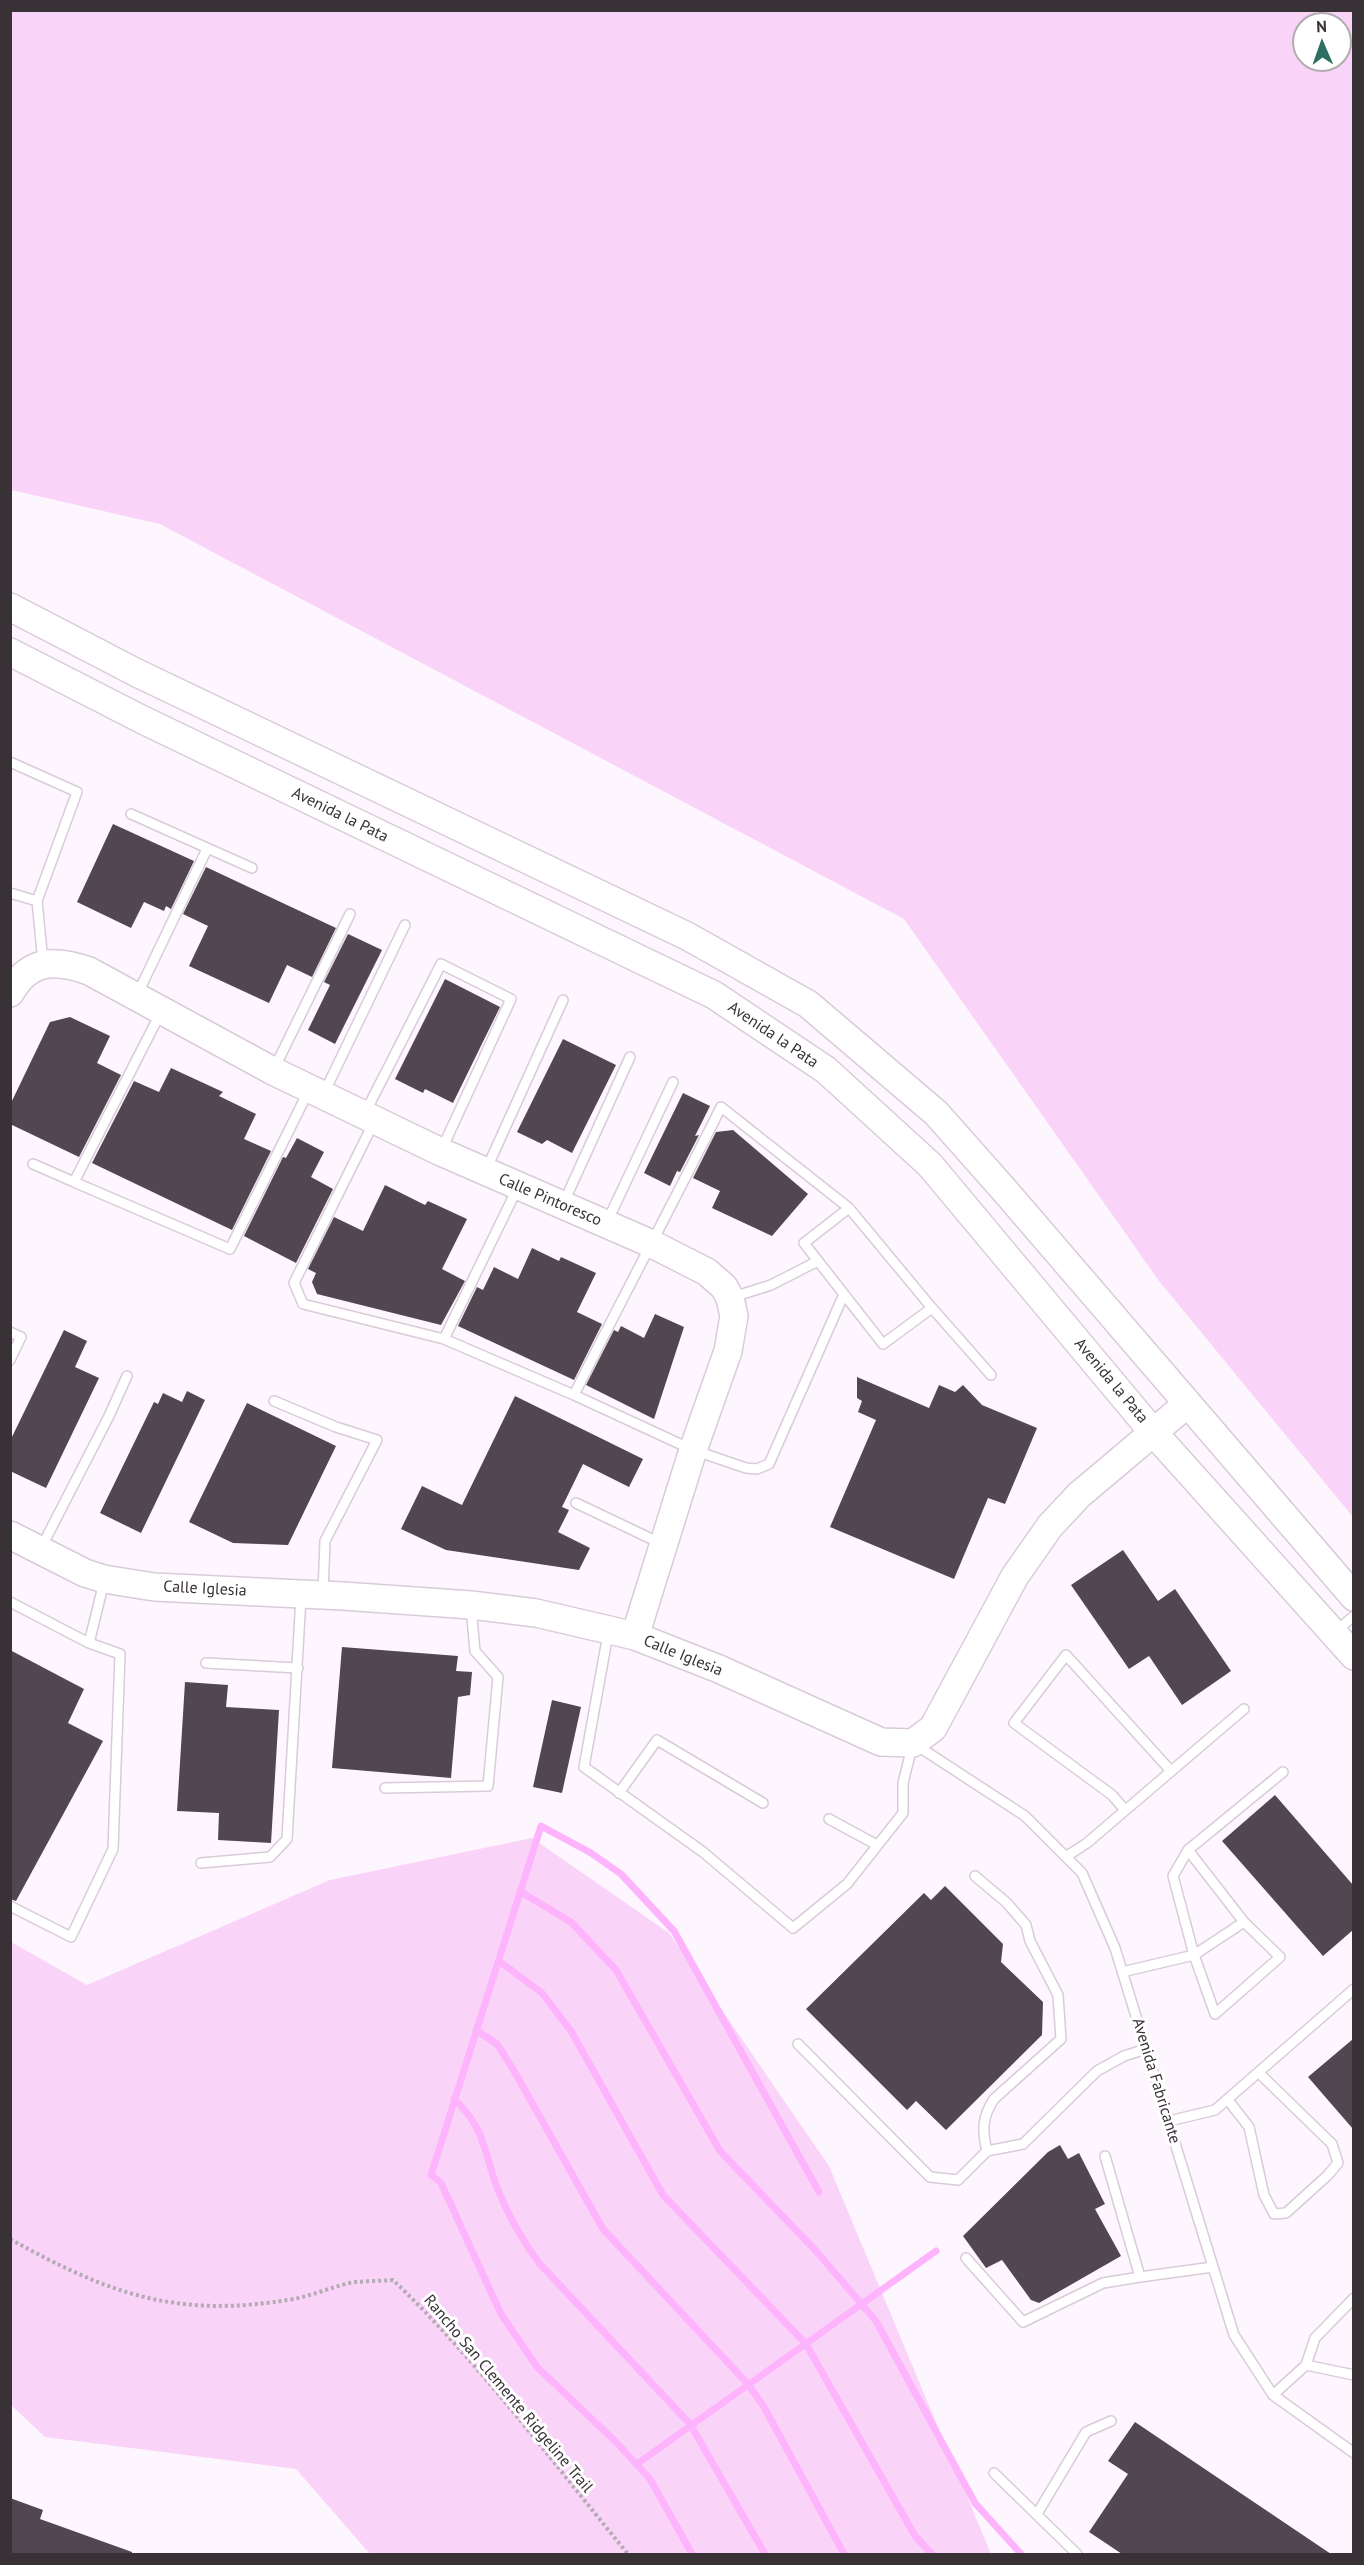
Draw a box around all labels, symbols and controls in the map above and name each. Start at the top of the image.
north arrow [1292,12,1352,72]
text: N [1316,16,1327,36]
street label: Avenida la Pata [289,783,391,847]
street label: Avenida la Pata [724,998,822,1072]
street label: Calle Pintoresco [496,1170,604,1230]
street label: Avenida la Pata [1070,1335,1152,1427]
street label: Calle Iglesia [163,1577,247,1601]
street label: Calle Iglesia [641,1631,725,1681]
street label: Avenida Fabricante [1128,2016,1184,2146]
street label: Rancho San Clemente Ridgeline Trail [419,2291,597,2497]

